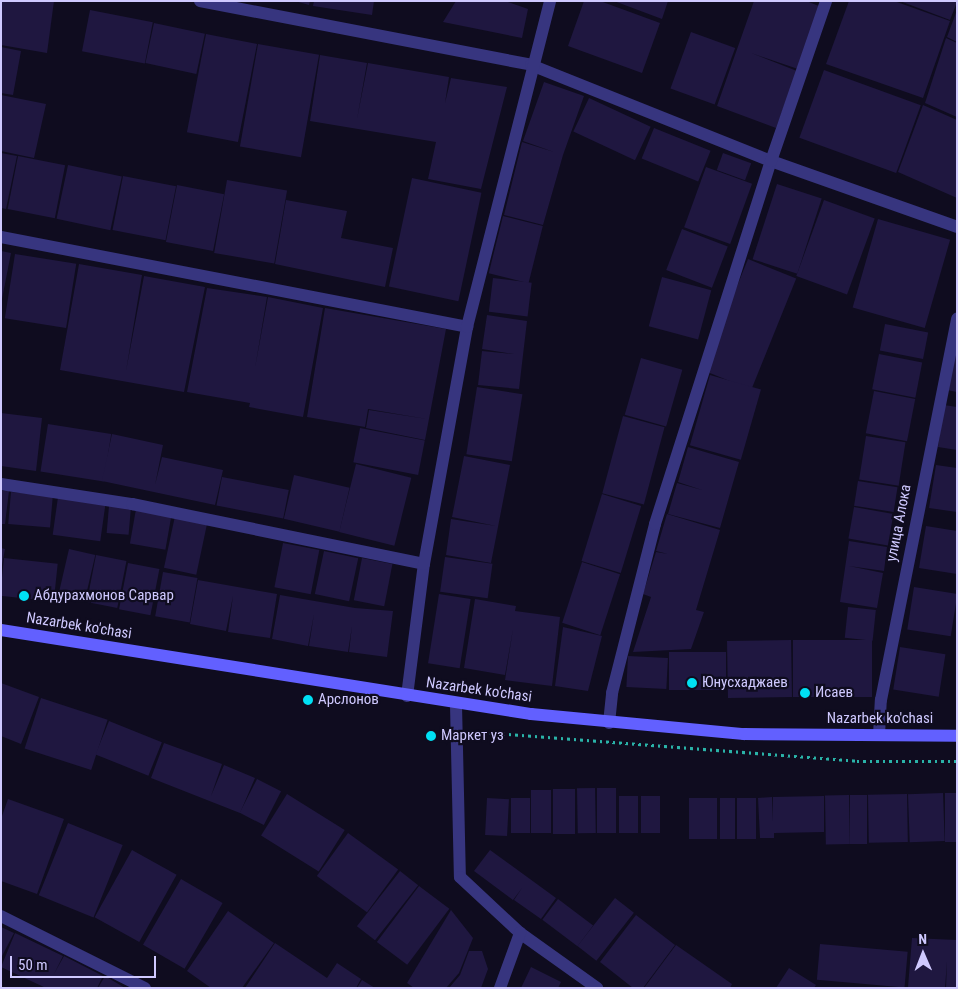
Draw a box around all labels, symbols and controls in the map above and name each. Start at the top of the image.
street label: улица Алока [883,483,915,563]
place label: Абдурахмонов Сарвар [34,587,174,605]
marker: Абдурахмонов Сарвар [18,590,30,602]
street label: Nazarbek ko'chasi [25,609,133,643]
street label: Nazarbek ko'chasi [425,674,533,706]
place label: Юнусхаджаев [702,674,788,692]
marker: Юнусхаджаев [686,677,698,689]
place label: Исаев [815,684,853,702]
marker: Исаев [799,687,811,699]
place label: Арслонов [318,691,379,709]
marker: Арслонов [302,694,314,706]
street label: Nazarbek ko'chasi [827,710,933,728]
place label: Маркет уз [441,727,504,745]
marker: Маркет уз [425,730,437,742]
north arrow [898,929,948,979]
text: N [918,931,927,947]
scale bar [12,946,159,978]
text: 50 m [18,956,48,974]

